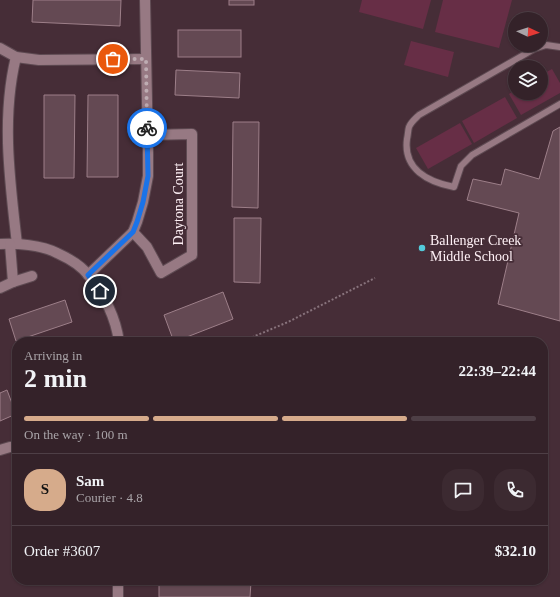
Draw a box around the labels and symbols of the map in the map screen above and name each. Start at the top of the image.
north arrow [508,12,548,52]
pin [96,42,130,76]
courier [127,108,167,148]
street label: Daytona Court [171,162,186,245]
place label: Ballenger Creek Middle School [430,233,521,264]
marker: Ballenger Creek Middle School [417,243,427,253]
pin [83,274,117,308]

